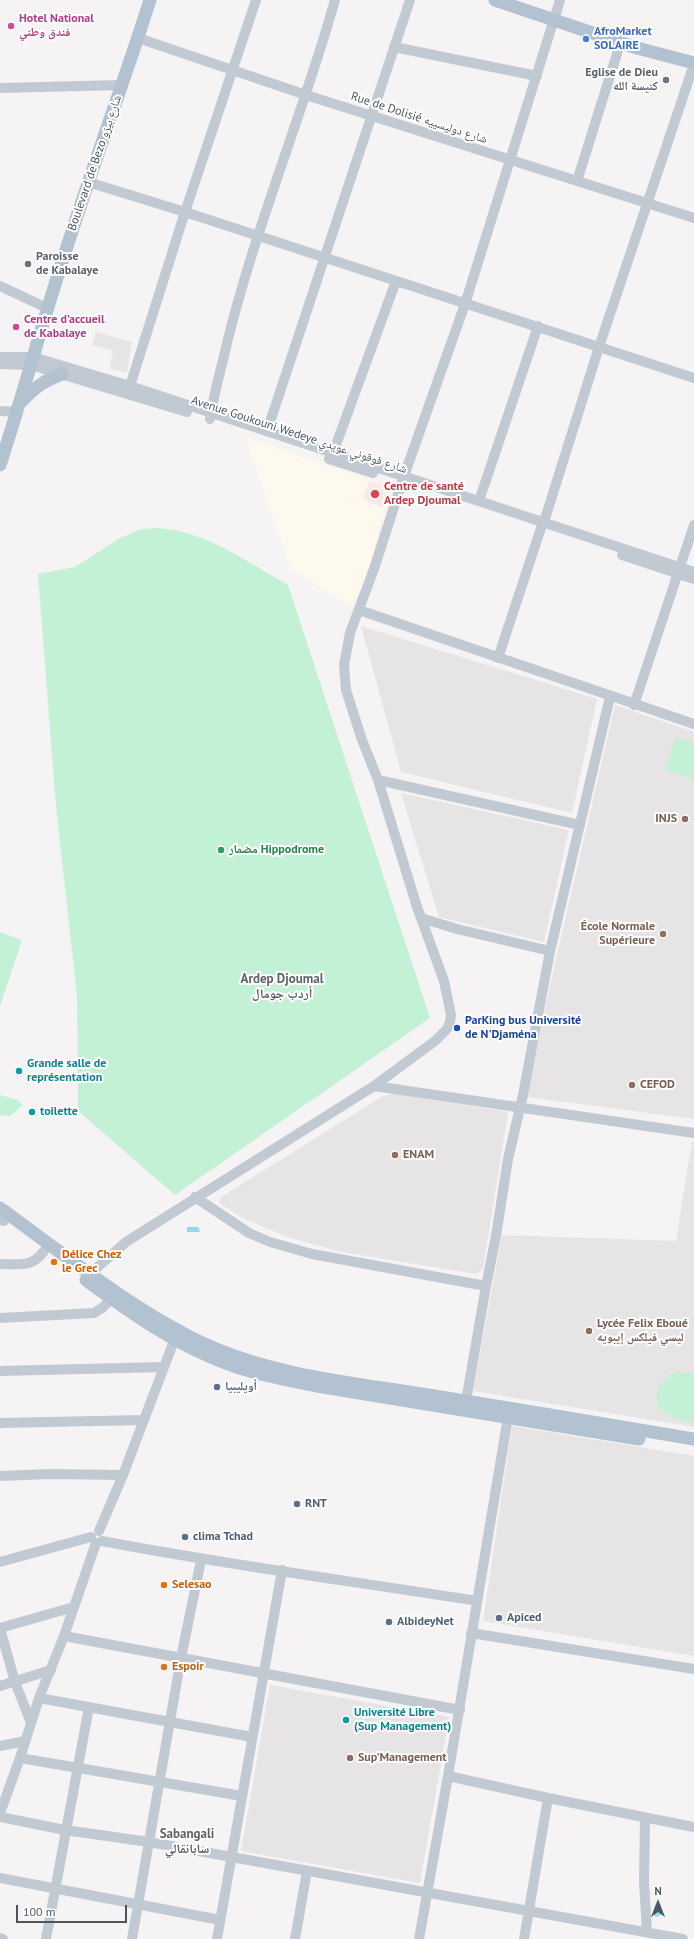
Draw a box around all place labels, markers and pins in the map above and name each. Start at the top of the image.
place label: Hotel National فندق وطني [19,12,94,40]
marker: Hotel National فندق وطني [6,21,16,31]
place label: AfroMarket SOLAIRE [594,25,652,53]
marker: AfroMarket SOLAIRE [581,34,591,44]
place label: Eglise de Dieu كنيسة الله [585,66,658,94]
marker: Eglise de Dieu كنيسة الله [661,75,671,85]
place label: Paroisse de Kabalaye [36,250,98,278]
marker: Paroisse de Kabalaye [23,259,33,269]
place label: Centre d'accueil de Kabalaye [24,313,105,341]
marker: Centre d'accueil de Kabalaye [11,322,21,332]
place label: Centre de santé Ardep Djoumal [384,480,464,508]
marker: Centre de santé Ardep Djoumal [369,488,381,500]
place label: INJS [655,812,677,826]
marker: INJS [680,814,690,824]
place label: مضمار Hippodrome [229,843,324,857]
marker: مضمار Hippodrome [216,845,226,855]
place label: École Normale Supérieure [581,920,655,948]
marker: École Normale Supérieure [658,929,668,939]
place label: ParKing bus Université de N'Djaména [465,1014,581,1042]
marker: ParKing bus Université de N'Djaména [452,1023,462,1033]
place label: Grande salle de représentation [27,1057,106,1085]
marker: Grande salle de représentation [14,1066,24,1076]
place label: CEFOD [640,1078,675,1092]
marker: CEFOD [627,1080,637,1090]
place label: toilette [40,1105,78,1119]
marker: toilette [27,1107,37,1117]
place label: ENAM [403,1148,434,1162]
marker: ENAM [390,1150,400,1160]
place label: Délice Chez le Grec [62,1248,122,1276]
marker: Délice Chez le Grec [49,1257,59,1267]
place label: Lycée Felix Eboué ليسي فيلكس إيبويه [597,1317,688,1345]
marker: Lycée Felix Eboué ليسي فيلكس إيبويه [584,1326,594,1336]
place label: أويليبيا [225,1380,257,1394]
marker: أويليبيا [212,1382,222,1392]
place label: RNT [305,1497,327,1511]
marker: RNT [292,1499,302,1509]
place label: clima Tchad [193,1530,253,1544]
marker: clima Tchad [180,1532,190,1542]
place label: Selesao [172,1578,212,1592]
marker: Selesao [159,1580,169,1590]
place label: Apiced [507,1611,542,1625]
marker: Apiced [494,1613,504,1623]
place label: AlbideyNet [397,1615,454,1629]
marker: AlbideyNet [384,1617,394,1627]
place label: Espoir [172,1660,204,1674]
marker: Espoir [159,1662,169,1672]
place label: Université Libre (Sup Management) [354,1706,451,1734]
marker: Université Libre (Sup Management) [341,1715,351,1725]
place label: Sup'Management [358,1751,447,1765]
marker: Sup'Management [345,1753,355,1763]

